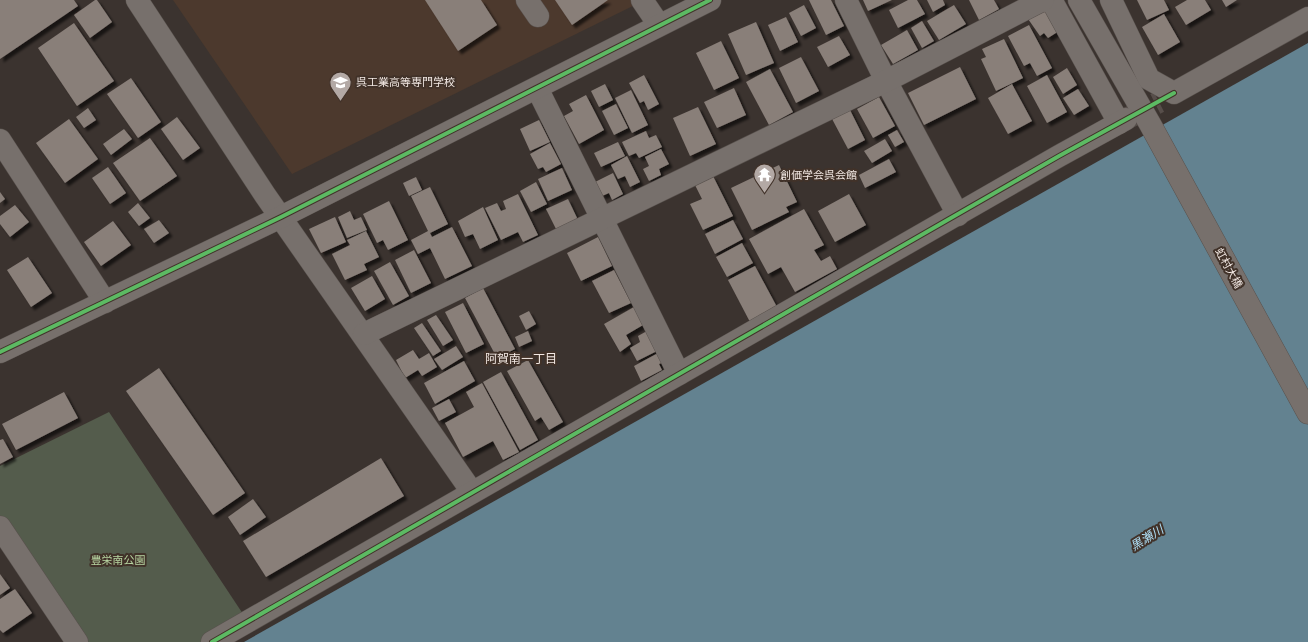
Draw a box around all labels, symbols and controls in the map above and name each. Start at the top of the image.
school or university icon: 呉工業高等専門学校 [328,69,354,102]
place label: 呉工業高等専門学校 [356,75,455,89]
temple icon: 創価学会呉会館 [751,162,777,195]
place label: 創価学会呉会館 [780,168,857,182]
street label: 虹村大橋 [1212,245,1246,291]
district label: 阿賀南一丁目 [485,351,557,366]
water label: 黒瀬川 [1127,521,1168,553]
park label: 豊栄南公園 [91,553,146,567]

